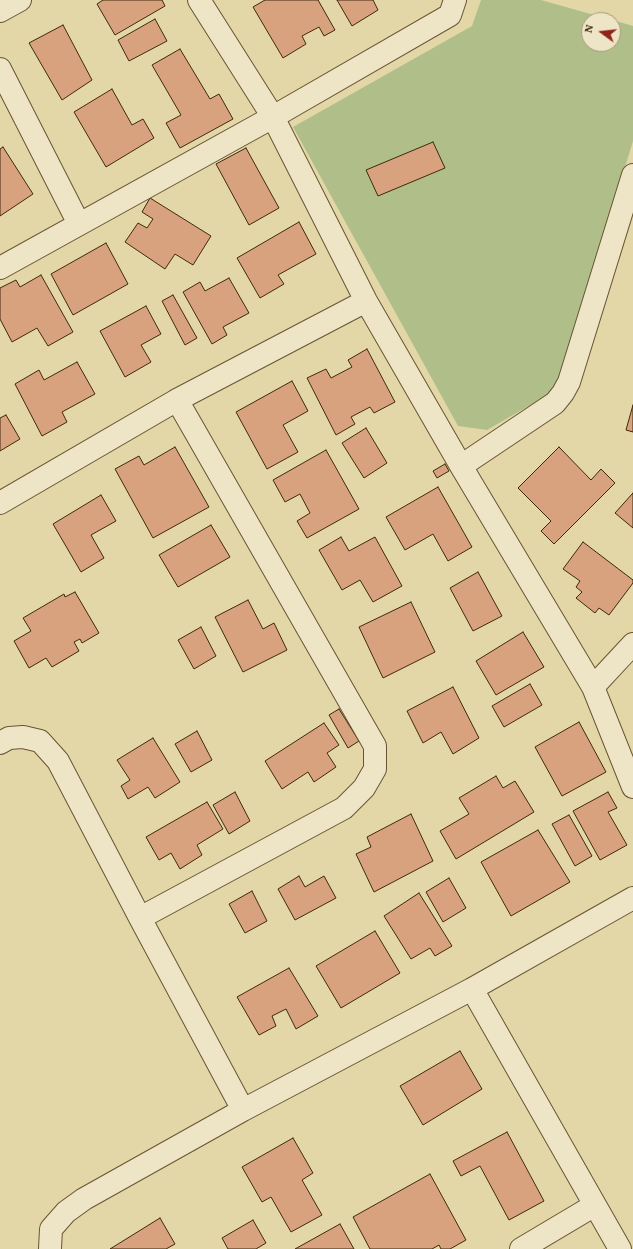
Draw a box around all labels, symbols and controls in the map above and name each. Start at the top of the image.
north arrow [581,12,621,52]
text: N [582,23,598,35]

